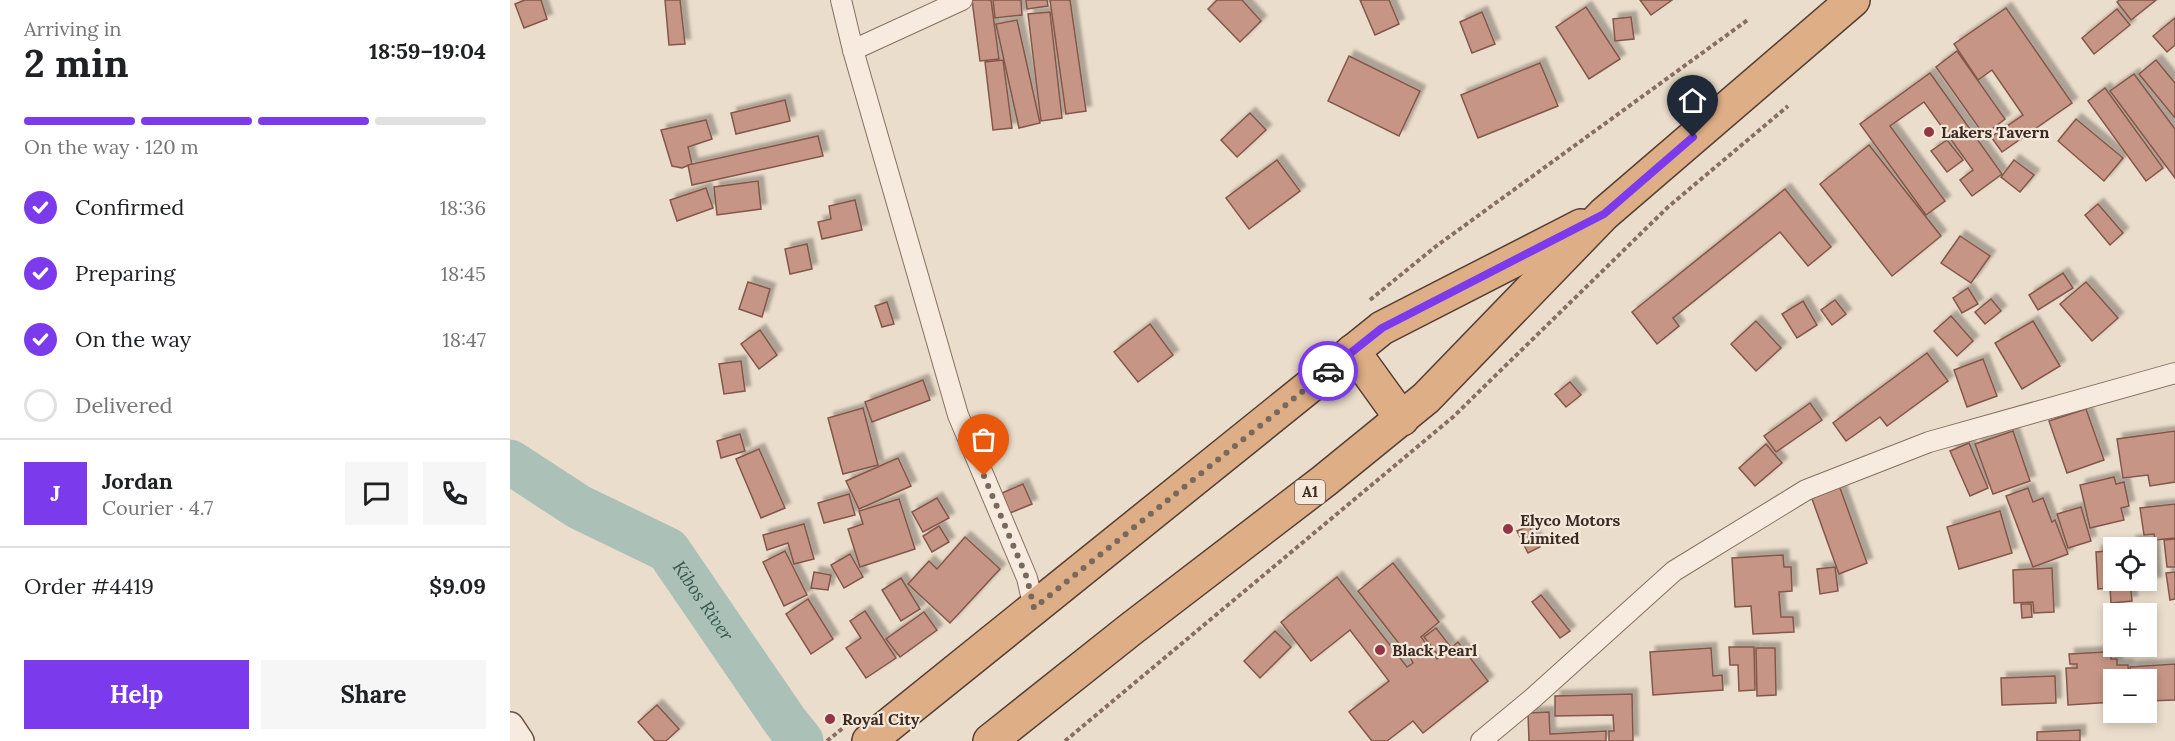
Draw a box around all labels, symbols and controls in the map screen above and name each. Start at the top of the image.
text: Arriving in [24,16,121,41]
text: 18:59–19:04 [369,37,486,65]
text: 2 min [24,38,129,88]
pin [1667,75,1718,137]
icon: home [1676,84,1709,117]
place label: Lakers Tavern [1941,122,2049,142]
marker: Lakers Tavern [1922,125,1936,139]
text: On the way · 120 m [24,134,199,159]
icon: check [24,191,57,224]
text: Confirmed [75,193,184,221]
text: 18:36 [440,195,486,220]
icon: check [24,257,57,290]
text: Preparing [75,259,175,287]
text: 18:45 [441,261,486,286]
icon: check [24,323,57,356]
text: On the way [75,325,191,353]
text: 18:47 [442,327,486,352]
courier [1298,341,1358,401]
icon: car [1312,355,1345,388]
text: Delivered [75,391,173,419]
pin [958,414,1009,476]
icon: bag [967,423,1000,456]
button: chat [345,462,408,525]
button: phone [423,462,486,525]
text: Jordan [102,467,173,495]
text: J [51,479,60,507]
road number: A1 [1295,480,1325,504]
text: Courier · 4.7 [102,495,213,520]
place label: Elyco Motors Limited [1520,510,1621,548]
marker: Elyco Motors Limited [1501,522,1515,536]
map controls [2103,537,2157,723]
button: locate [2103,537,2157,591]
water label: Kibos River [668,556,739,646]
text: Order #4419 [24,572,154,600]
text: $9.09 [429,572,486,600]
button: + [2103,603,2157,657]
place label: Black Pearl [1392,640,1477,660]
marker: Black Pearl [1373,643,1387,657]
button: Help [24,660,249,729]
button: Share [261,660,486,729]
button: − [2103,669,2157,723]
place label: Royal City [842,709,920,729]
marker: Royal City [823,712,837,726]

